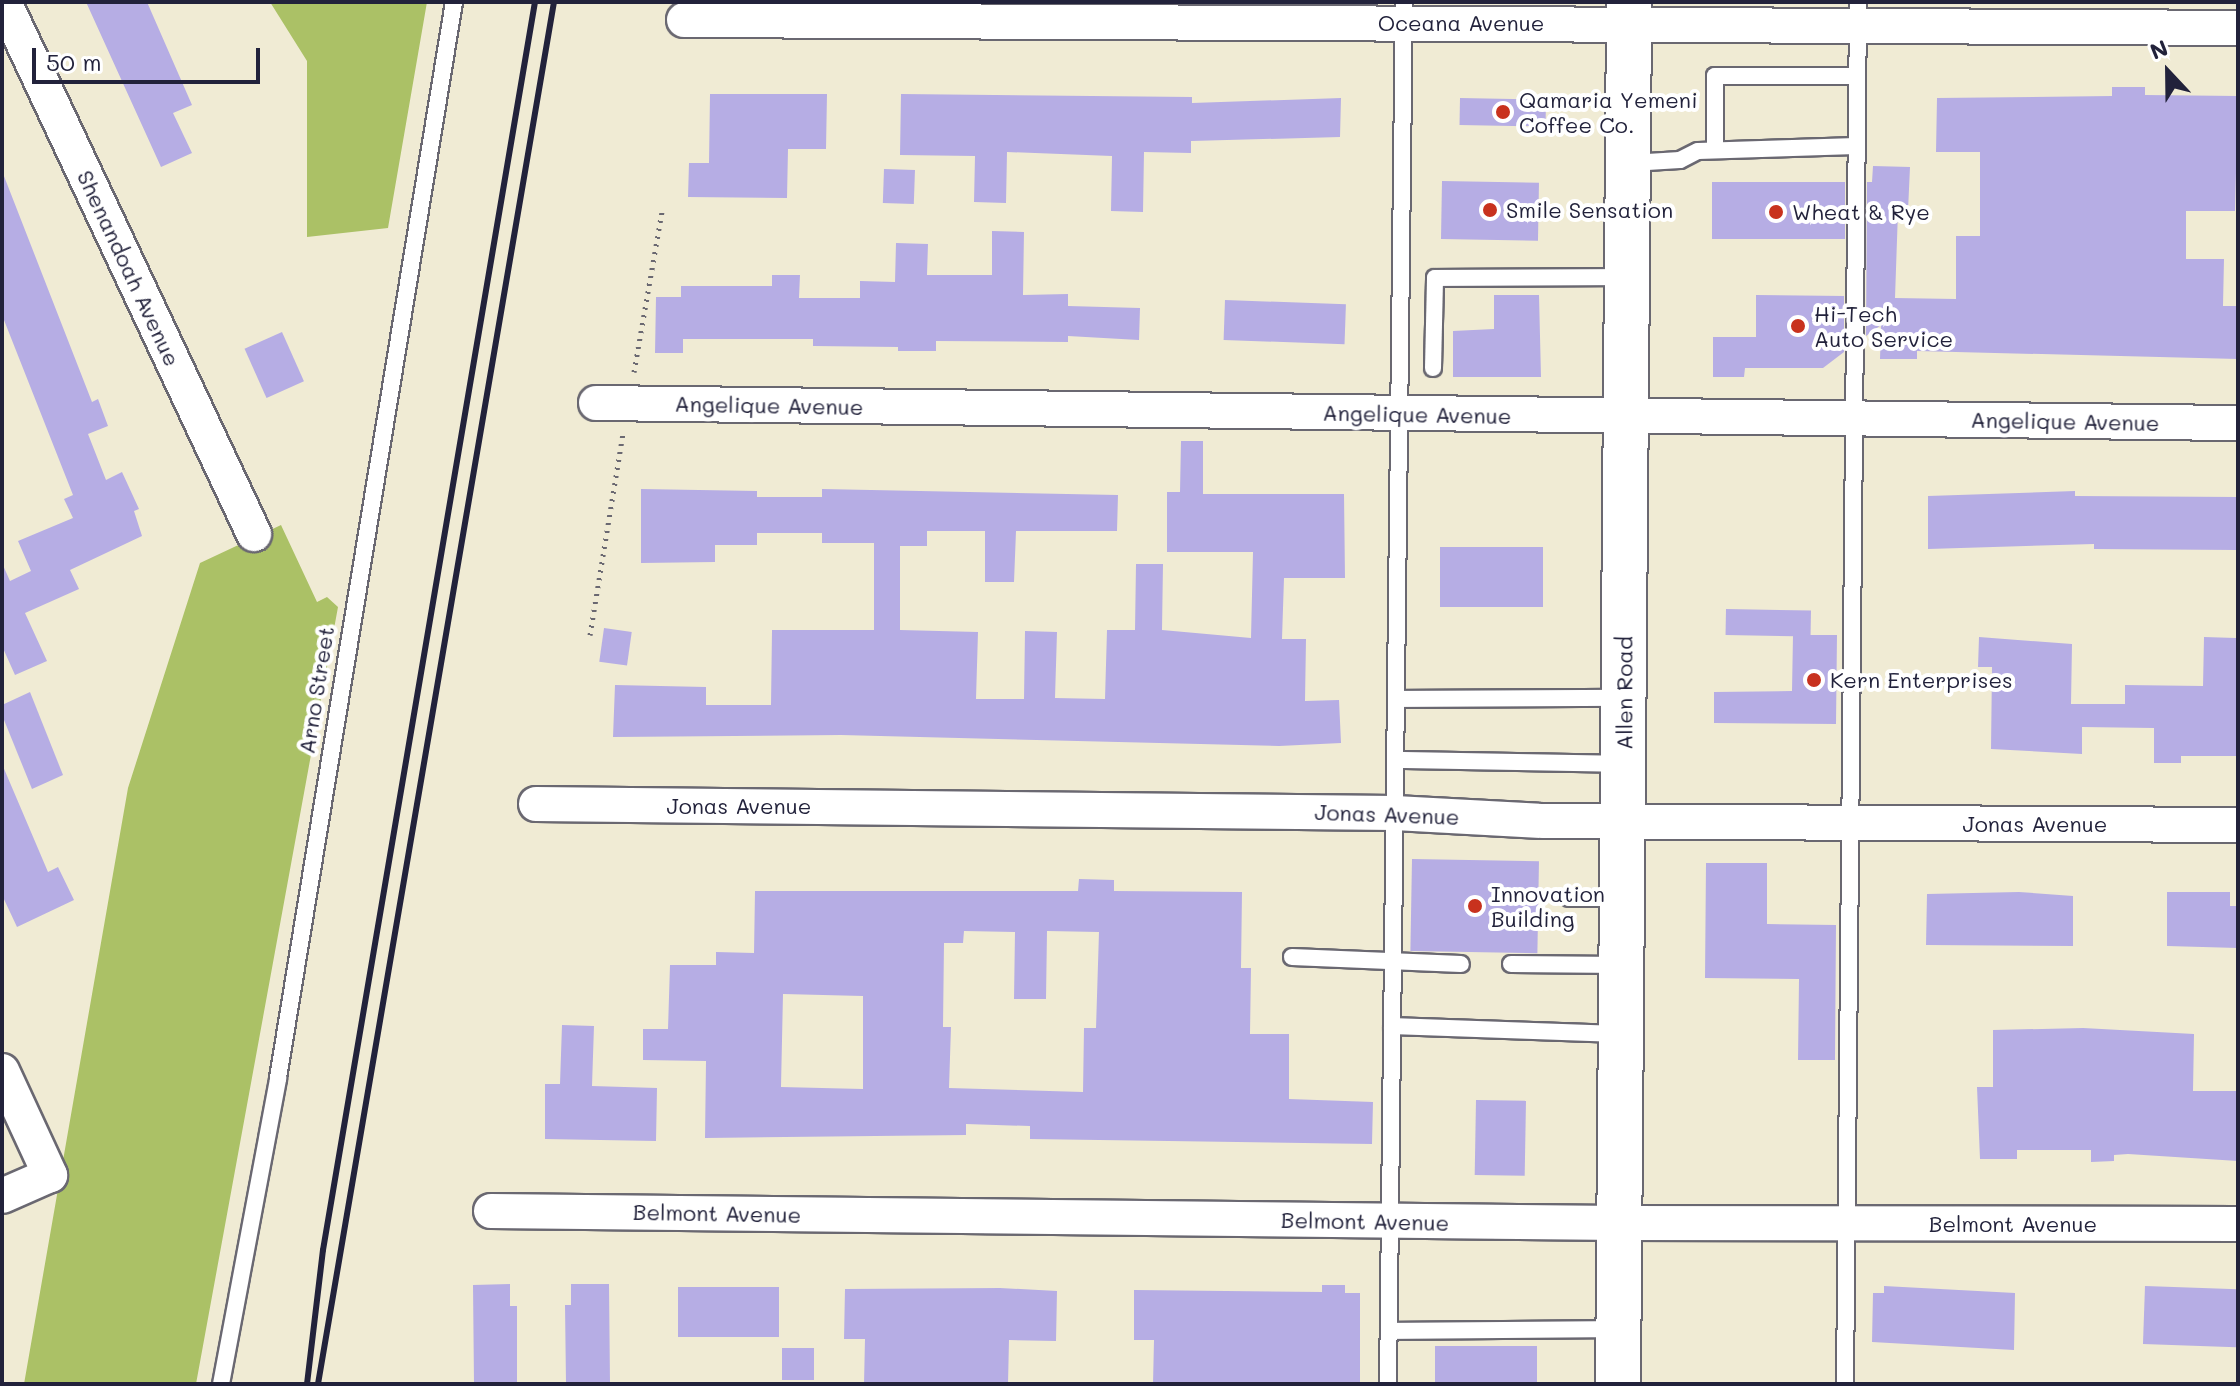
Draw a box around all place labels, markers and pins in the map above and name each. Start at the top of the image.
place label: Qamaria Yemeni Coffee Co. [1519,86,1698,138]
marker: Qamaria Yemeni Coffee Co. [1494,103,1512,121]
place label: Smile Sensation [1506,197,1673,223]
place label: Wheat & Rye [1792,199,1930,225]
marker: Smile Sensation [1481,201,1499,219]
marker: Wheat & Rye [1767,203,1785,221]
place label: Hi-Tech Auto Service [1814,300,1953,352]
marker: Hi-Tech Auto Service [1789,317,1807,335]
place label: Kern Enterprises [1830,667,2013,693]
marker: Kern Enterprises [1805,671,1823,689]
place label: Innovation Building [1491,880,1605,932]
marker: Innovation Building [1466,897,1484,915]

